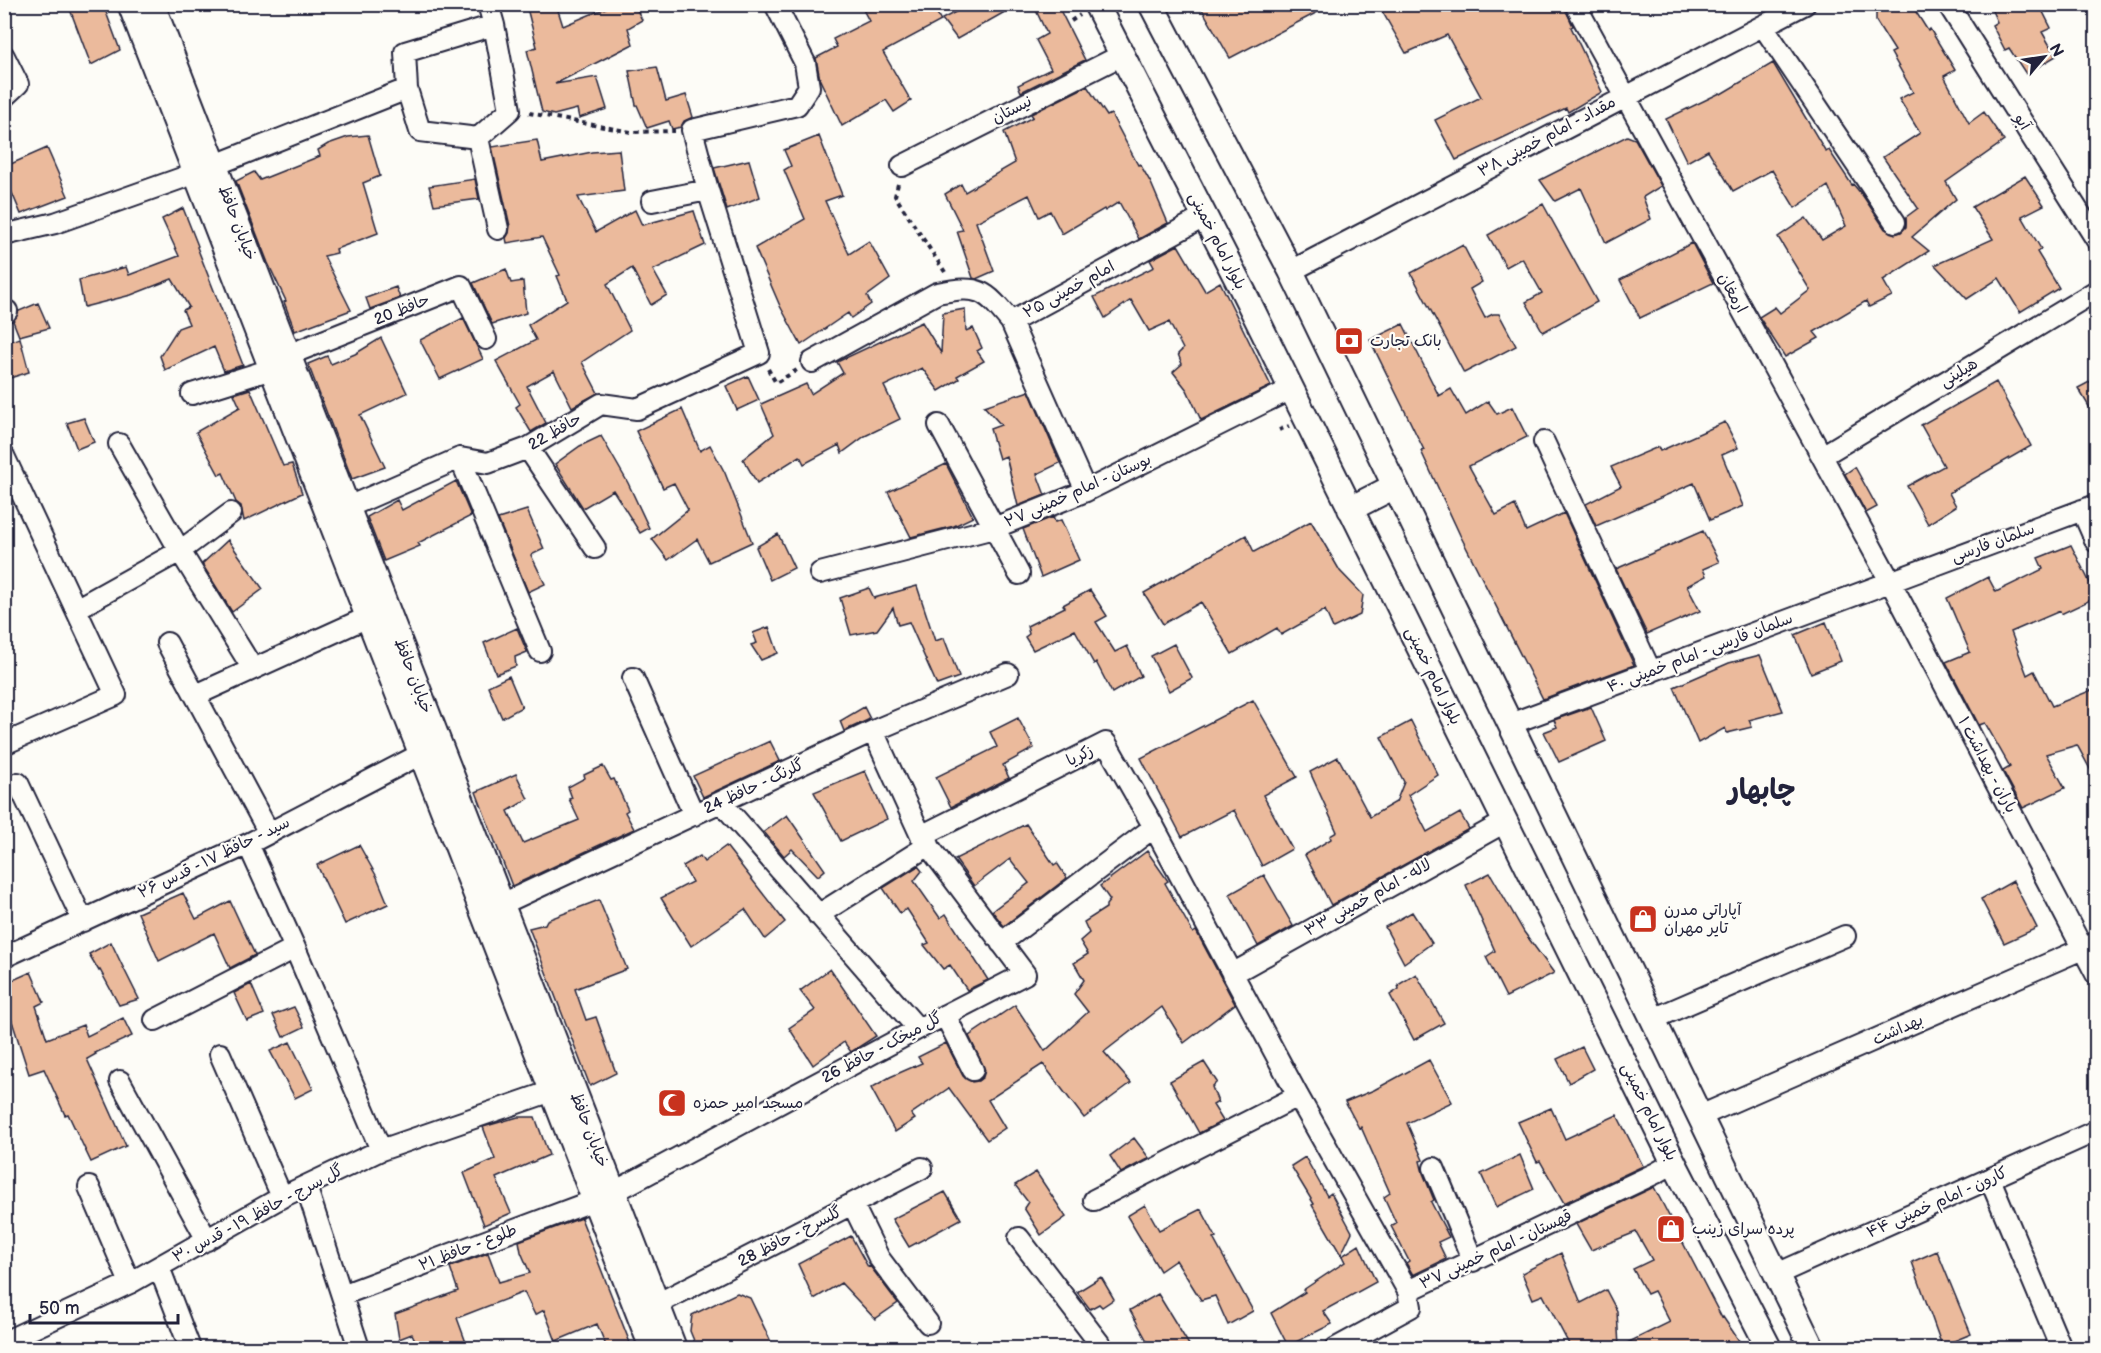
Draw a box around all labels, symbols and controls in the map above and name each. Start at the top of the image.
north arrow [2014,27,2074,87]
text: N [2045,41,2067,60]
street label: نیستان [989,92,1035,128]
street label: مقداد - امام خمینی ۳۸ [1475,93,1620,183]
street label: آبو [2009,109,2035,135]
street label: خیابان حافظ [214,183,260,263]
street label: بلوار امام خمینی [1183,189,1250,294]
street label: امام خمینی ۲۵ [1020,257,1119,325]
street label: ارمغان [1713,270,1751,316]
street label: حافظ 20 [371,290,433,330]
bank icon: بانک تجارت [1333,325,1365,357]
place label: بانک تجارت [1370,332,1442,351]
street label: هیلینی [1937,354,1981,392]
street label: حافظ 22 [525,409,585,455]
street label: بوستان - امام خمینی ۲۷ [1002,450,1155,534]
street label: سلمان فارسی [1949,519,2037,567]
street label: سلمان فارسی - امام خمینی ۴۰ [1605,609,1796,699]
street label: بلوار امام خمینی [1399,624,1465,729]
street label: خیابان حافظ [390,636,436,716]
street label: باران - بهداشت ۱ [1954,714,2020,816]
street label: زکریا [1063,741,1097,771]
street label: گلرنگ - حافظ 24 [701,755,807,818]
district label: چابهار [1725,774,1796,807]
street label: سید - حافظ ۱۷ - قدس ۲۶ [135,813,293,903]
street label: لاله - امام خمینی ۳۳ [1301,855,1435,942]
place label: آپاراتی مدرن تایر مهران [1664,901,1742,938]
shop icon: آپاراتی مدرن تایر مهران [1627,903,1659,935]
street label: گل میخک - حافظ 26 [818,1007,945,1088]
street label: بهداشت [1870,1010,1926,1050]
street label: بلوار امام خمینی [1615,1060,1681,1165]
mosque icon: مسجد امیر حمزه [656,1087,688,1119]
street label: خیابان حافظ [566,1090,612,1170]
place label: مسجد امیر حمزه [693,1094,803,1113]
street label: گل سرج - حافظ ۱۹ - قدس ۳۰ [169,1160,347,1267]
street label: کارون - امام خمینی ۴۴ [1864,1163,2011,1244]
street label: گلسرخ - حافظ 28 [734,1202,845,1271]
street label: قهستان - امام خمینی ۳۷ [1417,1206,1576,1295]
shop icon: پرده سرای زینب [1655,1213,1687,1245]
place label: پرده سرای زینب [1692,1220,1795,1239]
street label: طلوع - حافظ ۲۱ [416,1221,520,1276]
scale bar [30,1287,178,1325]
text: 50 m [39,1298,80,1319]

